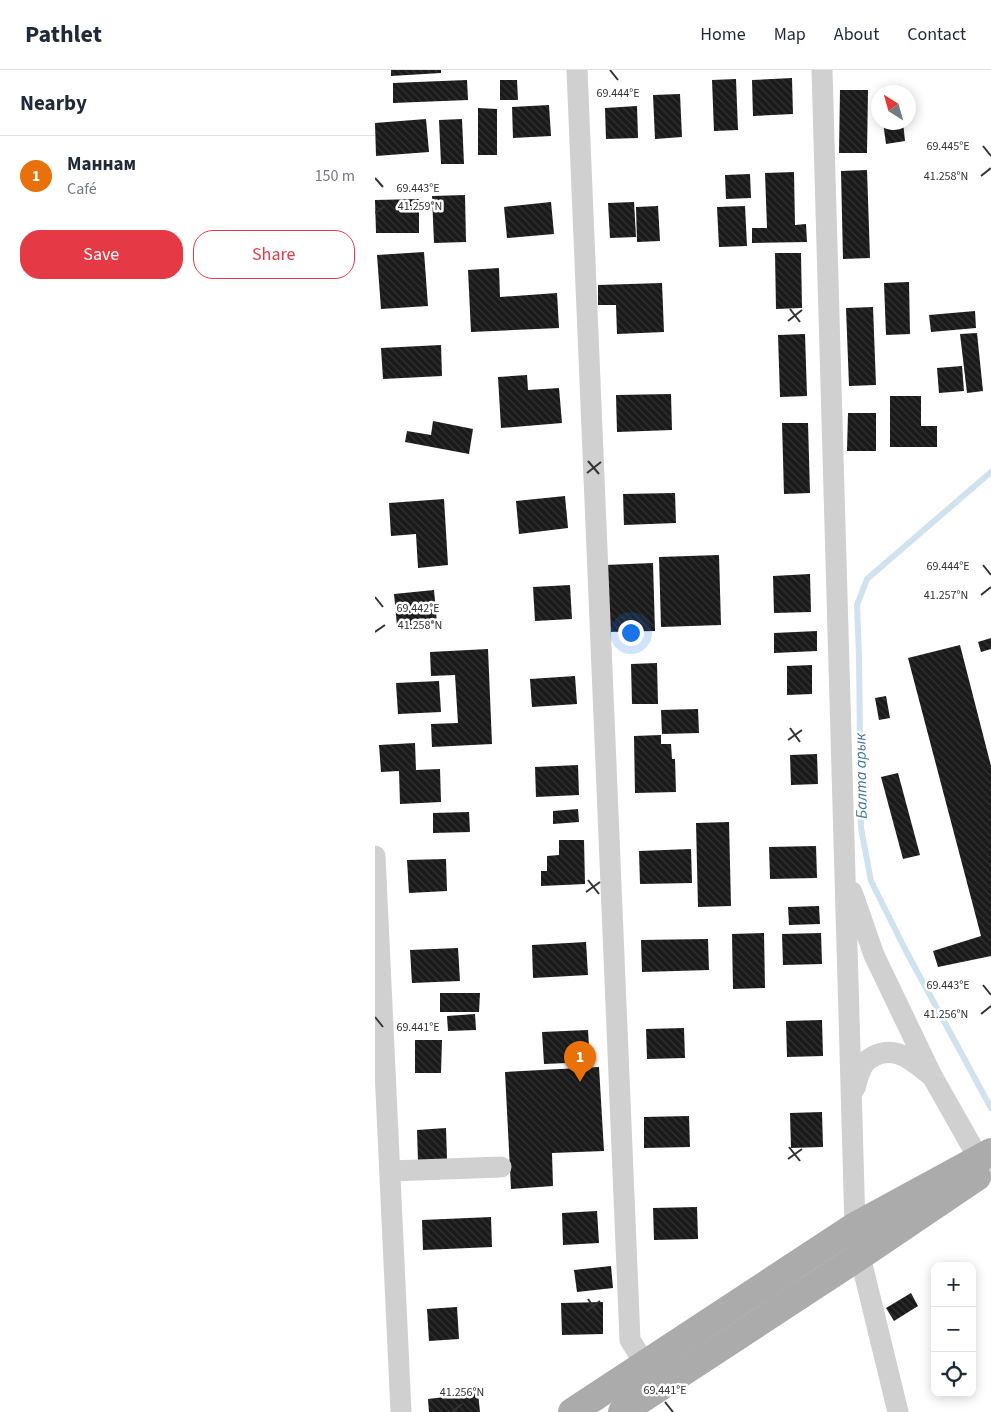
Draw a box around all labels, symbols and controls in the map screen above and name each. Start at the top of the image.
text: Pathlet [25,17,102,52]
text: Home [700,22,746,47]
text: Map [774,22,806,47]
text: About [834,22,879,47]
text: Contact [907,22,966,47]
text: 69.444°E [596,85,640,102]
north arrow [871,85,916,130]
text: Nearby [20,88,87,118]
text: 69.445°E [926,138,970,155]
text: Маннам [67,151,136,178]
text: 1 [32,165,40,187]
text: 150 m [315,165,355,187]
text: 41.258°N [924,168,968,185]
text: Café [67,178,97,200]
text: 69.443°E [396,180,440,197]
text: 41.259°N [398,198,442,215]
button: Save [20,230,183,279]
button: Share [193,230,355,279]
text: 69.444°E [926,558,970,575]
text: 41.257°N [924,587,968,604]
text: 69.442°E [396,600,440,617]
text: 41.258°N [398,617,442,634]
your location [618,620,644,646]
water label: Балта арык [849,733,873,819]
text: 69.443°E [926,977,970,994]
text: 41.256°N [924,1006,968,1023]
text: 69.441°E [396,1019,440,1036]
pin: 1 [564,1041,596,1082]
map controls [931,1262,976,1397]
button: + [931,1262,976,1307]
button: − [931,1307,976,1352]
button: locate [931,1352,976,1397]
text: 69.441°E [643,1382,687,1399]
text: 41.256°N [440,1384,484,1401]

